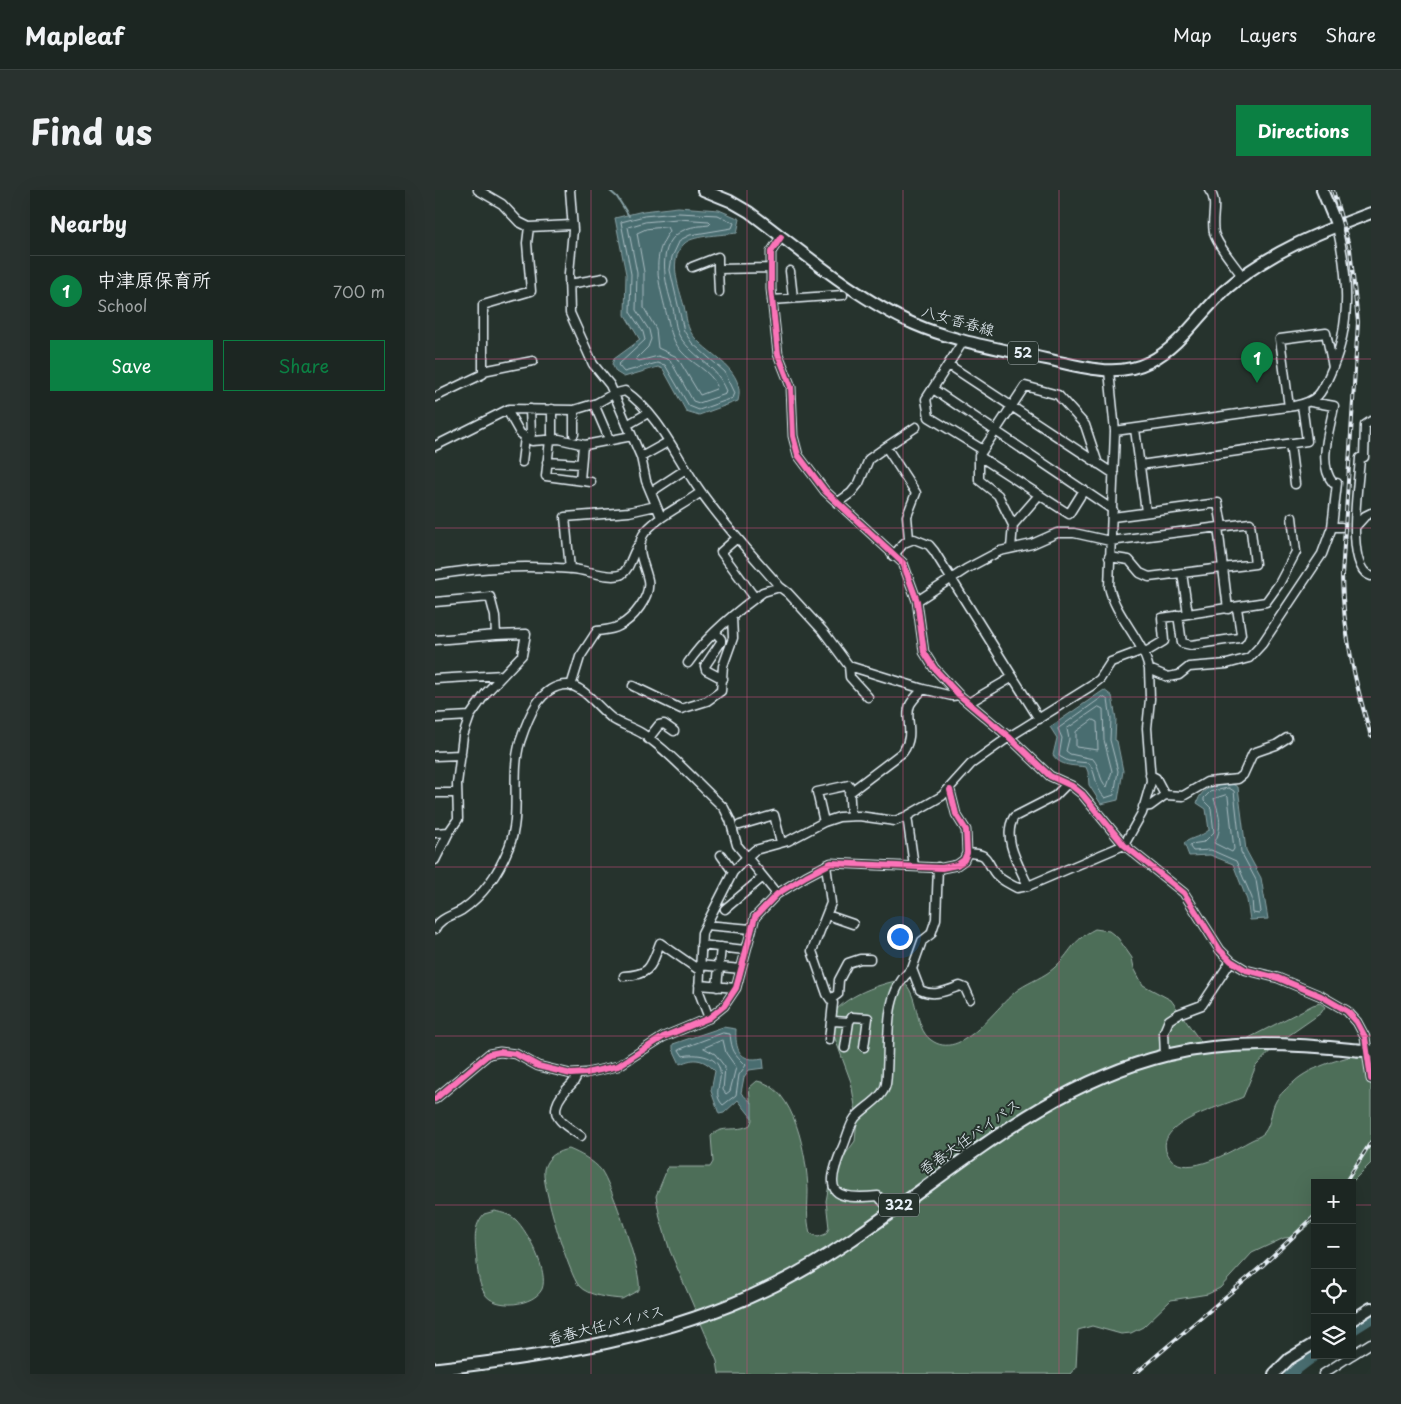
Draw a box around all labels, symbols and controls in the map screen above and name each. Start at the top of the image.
text: Mapleaf [25,17,124,53]
text: Map [1173,21,1212,48]
text: Layers [1240,21,1297,48]
text: Share [1325,21,1376,48]
text: Find us [30,104,152,157]
button: Directions [1236,105,1371,156]
text: Nearby [50,207,127,239]
text: 中津原保育所 [97,265,211,293]
text: 1 [62,279,70,303]
text: 700 m [333,279,385,303]
text: School [97,293,147,317]
street label: 八女香春線 [919,298,998,341]
button: Save [50,340,213,391]
button: Share [223,340,385,391]
road number: 52 [1008,342,1038,364]
pin: 1 [1241,342,1273,383]
your location [887,924,913,950]
street label: 香春大任バイパス [914,1092,1025,1180]
map controls [1311,1179,1356,1359]
button: + [1311,1179,1356,1224]
road number: 322 [879,1194,919,1216]
button: − [1311,1224,1356,1269]
button: locate [1311,1269,1356,1314]
street label: 香春大任バイパス [545,1298,666,1349]
button: layers [1311,1314,1356,1359]

